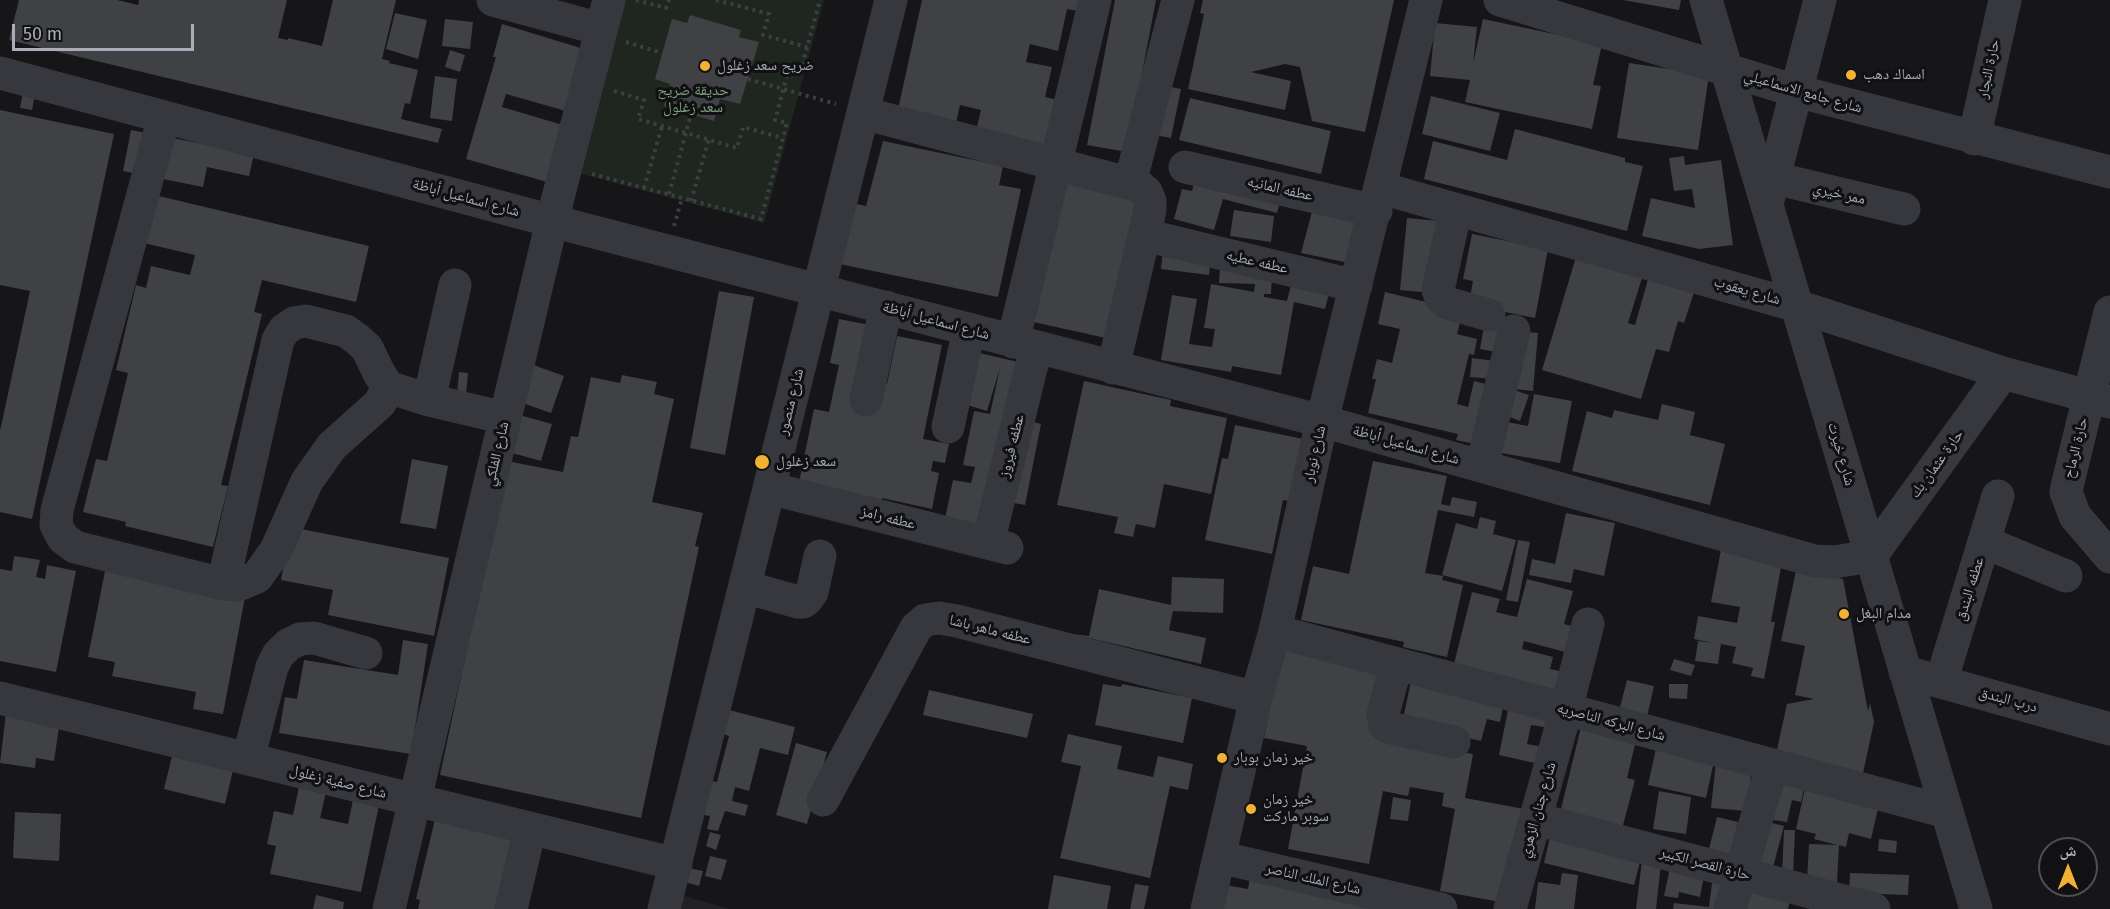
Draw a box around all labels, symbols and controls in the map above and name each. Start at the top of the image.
scale bar [15,12,196,50]
text: 50 m [23,23,62,45]
street label: حارة النجار [1974,38,2004,100]
place label: ضريح سعد زغلول [717,57,814,75]
marker: ضريح سعد زغلول [698,59,712,73]
place label: اسماك دهب [1863,66,1925,84]
street label: شارع جامع الاسماعيلي [1742,67,1864,117]
marker: اسماك دهب [1844,68,1858,82]
park label: حديقة ضريح سعد زغلول [657,82,729,117]
street label: عطفه المانيه [1246,173,1314,205]
street label: شارع اسماعيل أباظة [411,175,521,221]
street label: ممر خيري [1811,179,1867,209]
street label: عطفه عطيه [1224,246,1290,278]
street label: شارع يعقوب [1712,273,1782,309]
street label: شارع اسماعيل أباظة [881,298,991,344]
street label: شارع منصور [774,367,808,437]
street label: عطفه فيروز [996,413,1028,479]
street label: حارة الرماح [2060,416,2092,480]
street label: شارع الفلكي [481,420,513,488]
street label: شارع خيرت [1823,420,1859,488]
street label: شارع اسماعيل أباظة [1351,421,1461,469]
street label: شارع نوبار [1300,424,1330,484]
street label: حارة عثمان بك [1906,426,1968,502]
marker: سعد زغلول [753,453,771,471]
place label: سعد زغلول [776,453,836,471]
street label: عطفه رامز [859,503,917,533]
street label: عطفه البندق [1952,555,1988,623]
place label: مدام البغل [1856,605,1911,623]
marker: مدام البغل [1837,607,1851,621]
street label: عطفه ماهر باشا [947,611,1033,649]
street label: درب البندق [1977,684,2039,716]
street label: شارع البركه الناصريه [1555,699,1667,745]
place label: خير زمان بوبار [1234,749,1313,767]
marker: خير زمان بوبار [1215,751,1229,765]
street label: شارع جنان الزهري [1516,760,1560,860]
street label: شارع صفية زغلول [288,761,388,803]
place label: خير زمان سوبر ماركت [1263,791,1329,826]
marker: خير زمان سوبر ماركت [1244,802,1258,816]
north arrow [2038,837,2098,897]
text: ش [2060,841,2076,860]
street label: حارة القصر الكبير [1658,843,1752,885]
street label: شارع الملك الناصر [1264,859,1362,899]

